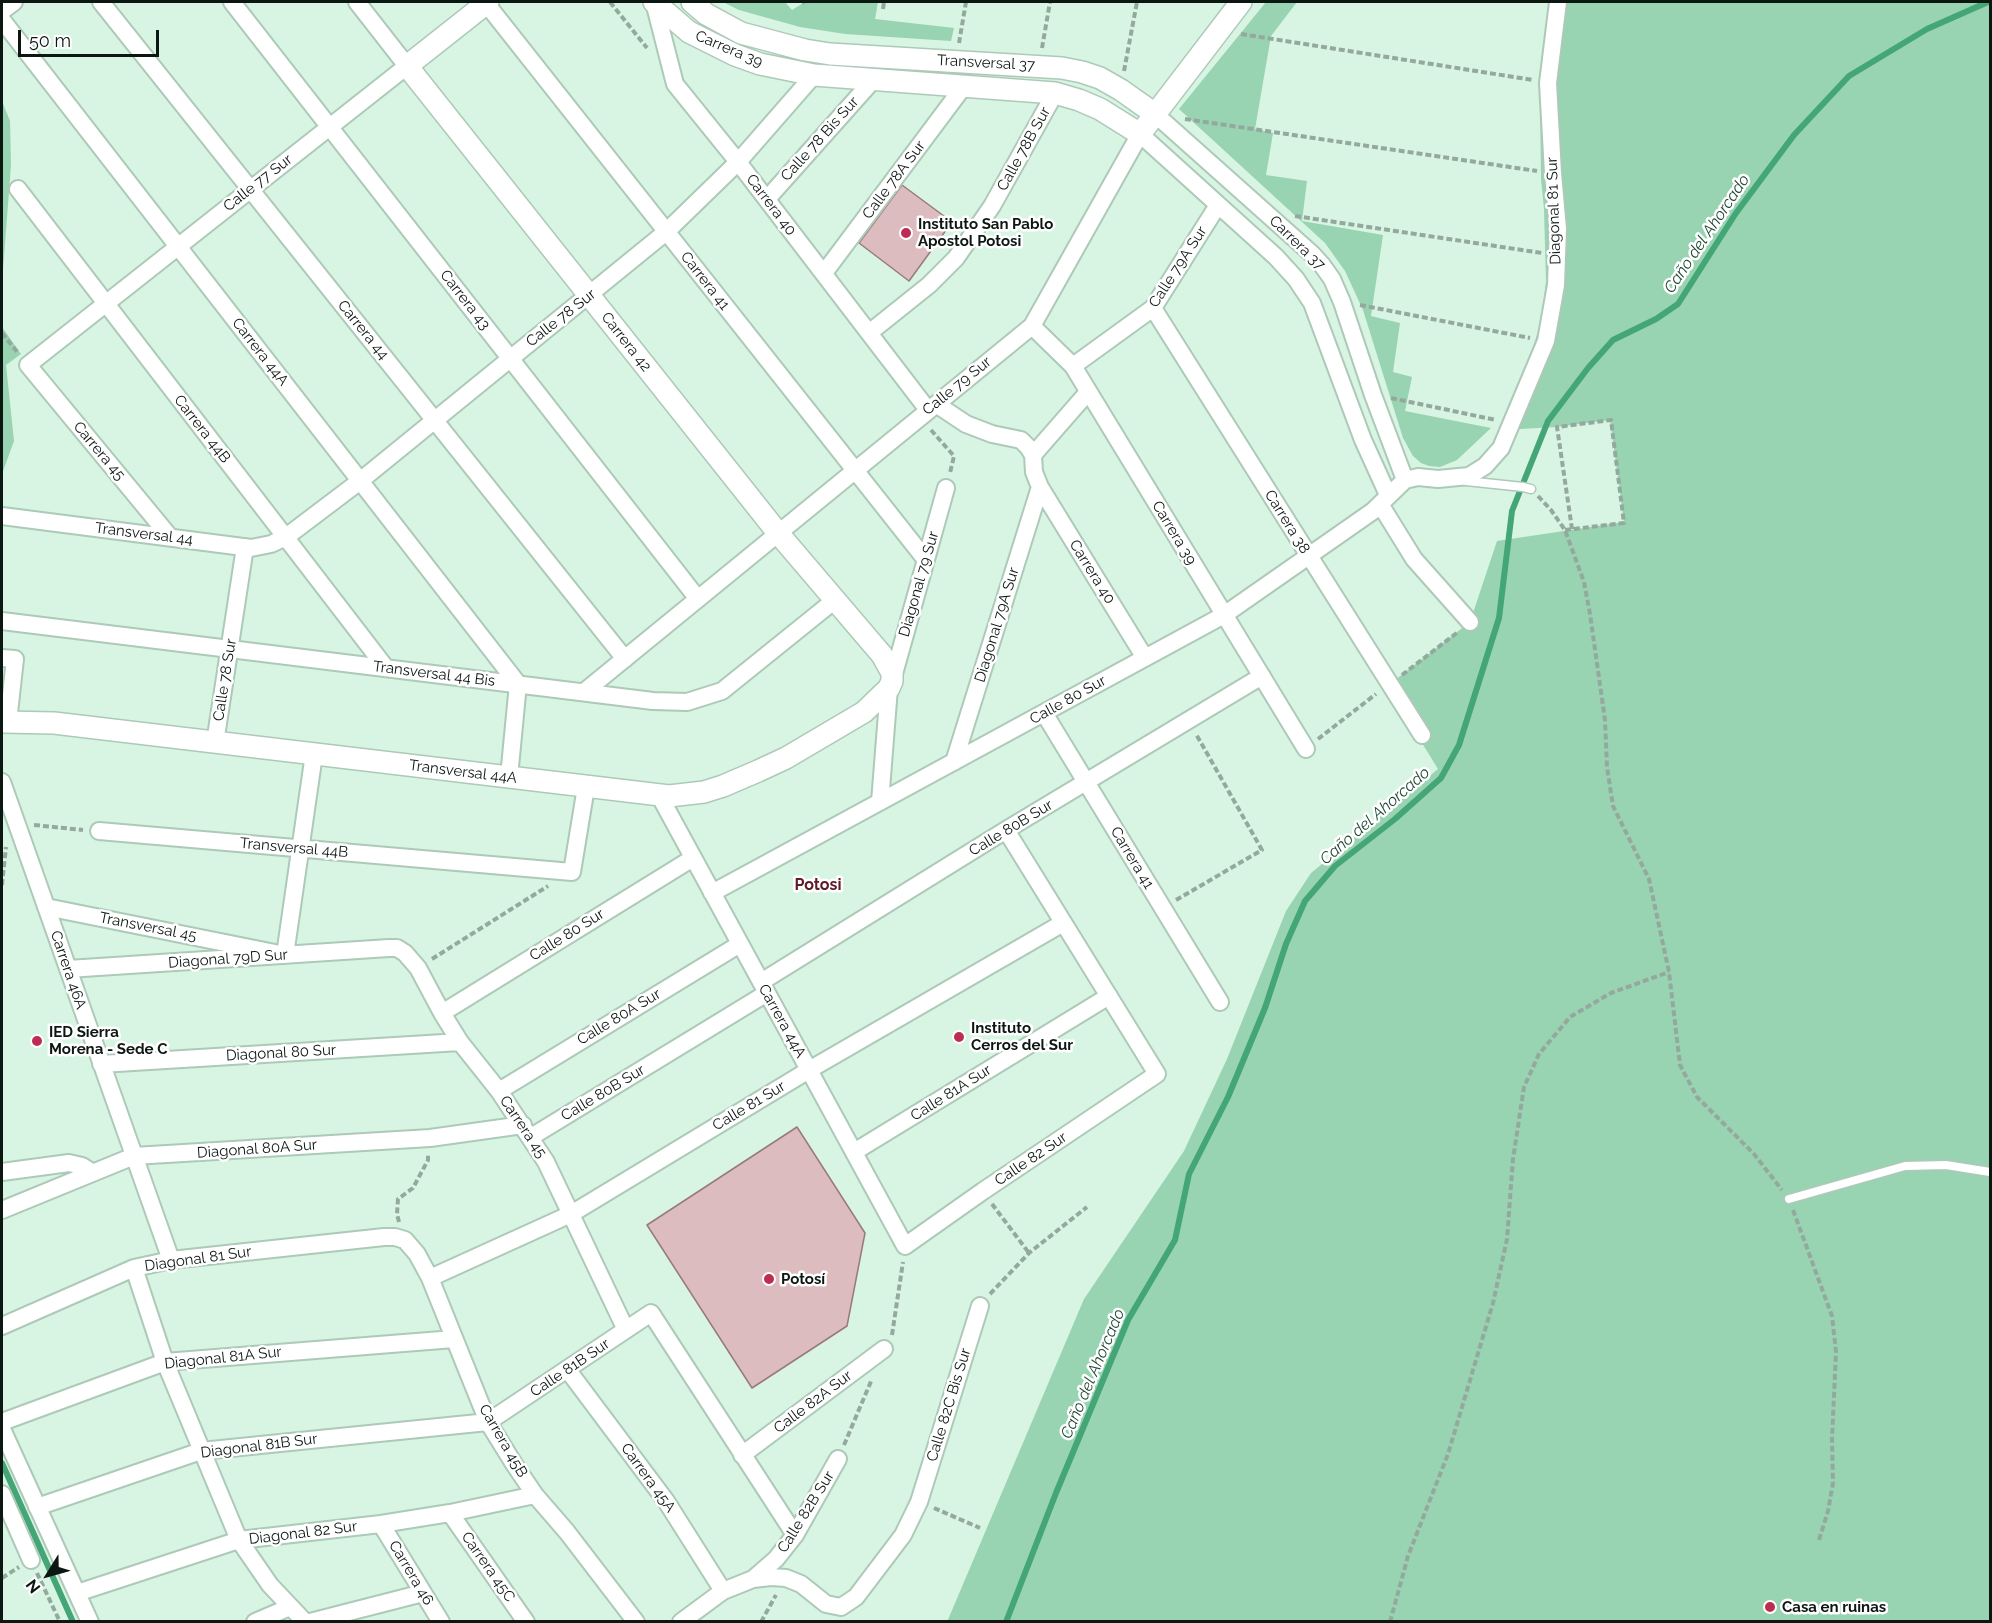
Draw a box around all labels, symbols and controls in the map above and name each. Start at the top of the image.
scale bar [21,18,162,56]
street label: Carrera 39 [693,27,765,71]
text: 50 m [29,30,71,51]
street label: Transversal 37 [937,51,1035,75]
street label: Calle 78 Bis Sur [777,93,863,185]
street label: Calle 78B Sur [994,104,1054,194]
street label: Calle 78A Sur [859,137,929,223]
street label: Calle 77 Sur [220,151,296,215]
street label: Diagonal 81 Sur [1543,157,1565,265]
street label: Carrera 40 [742,171,800,239]
water label: Caño del Ahorcado [1660,171,1754,297]
street label: Carrera 37 [1265,212,1329,274]
place label: Instituto San Pablo Apostol Potosi [918,215,1053,250]
street label: Calle 79A Sur [1145,223,1211,311]
marker: Instituto San Pablo Apostol Potosi [899,226,913,240]
street label: Carrera 41 [677,248,733,314]
street label: Carrera 43 [436,266,494,334]
street label: Calle 78 Sur [523,285,599,351]
street label: Carrera 44 [334,297,392,363]
street label: Carrera 42 [597,309,655,375]
street label: Carrera 44A [228,314,292,390]
street label: Calle 79 Sur [919,353,995,419]
street label: Carrera 44B [170,391,234,467]
street label: Carrera 45 [69,418,129,484]
street label: Carrera 38 [1260,487,1314,557]
street label: Carrera 39 [1148,498,1200,568]
street label: Transversal 44 [94,519,194,549]
street label: Diagonal 79 Sur [895,529,943,639]
street label: Carrera 40 [1065,537,1119,607]
street label: Diagonal 79A Sur [971,565,1023,685]
street label: Calle 78 Sur [210,637,240,723]
street label: Transversal 44 Bis [372,658,496,690]
street label: Calle 80 Sur [1027,672,1109,728]
street label: Transversal 44A [408,756,518,788]
water label: Caño del Ahorcado [1316,763,1434,869]
street label: Calle 80B Sur [966,796,1056,860]
street label: Carrera 41 [1106,824,1158,892]
street label: Transversal 44B [239,834,349,862]
district label: Potosi [794,875,842,895]
street label: Calle 80 Sur [526,905,608,965]
street label: Transversal 45 [98,909,198,945]
street label: Carrera 46A [46,928,90,1012]
street label: Diagonal 79D Sur [168,946,288,972]
street label: Carrera 44A [754,981,810,1061]
street label: Calle 80A Sur [574,985,664,1049]
place label: Instituto Cerros del Sur [971,1019,1073,1054]
place label: IED Sierra Morena - Sede C [49,1023,167,1058]
marker: Instituto Cerros del Sur [952,1030,966,1044]
marker: IED Sierra Morena - Sede C [30,1034,44,1048]
street label: Diagonal 80 Sur [225,1041,337,1065]
street label: Calle 80B Sur [558,1061,648,1125]
street label: Calle 81A Sur [907,1061,995,1125]
street label: Calle 81 Sur [709,1077,789,1135]
street label: Carrera 45 [496,1092,550,1162]
street label: Calle 82 Sur [992,1128,1070,1190]
street label: Diagonal 80A Sur [196,1136,318,1162]
street label: Diagonal 81 Sur [143,1243,253,1275]
place label: Potosí [781,1270,825,1288]
marker: Potosí [762,1272,776,1286]
water label: Caño del Ahorcado [1057,1306,1129,1442]
street label: Calle 81B Sur [527,1335,613,1401]
street label: Diagonal 81A Sur [164,1343,282,1373]
street label: Calle 82C Bis Sur [923,1346,975,1464]
street label: Calle 82A Sur [770,1367,856,1437]
street label: Carrera 45B [475,1401,531,1481]
street label: Diagonal 81B Sur [200,1430,318,1462]
street label: Carrera 45A [617,1440,679,1516]
street label: Calle 82B Sur [774,1468,838,1556]
street label: Diagonal 82 Sur [248,1517,358,1549]
street label: Carrera 45C [457,1528,519,1606]
street label: Carrera 46 [385,1537,437,1609]
north arrow [18,1545,78,1605]
text: N [22,1576,44,1597]
place label: Casa en ruinas [1782,1598,1886,1616]
marker: Casa en ruinas [1763,1600,1777,1614]

